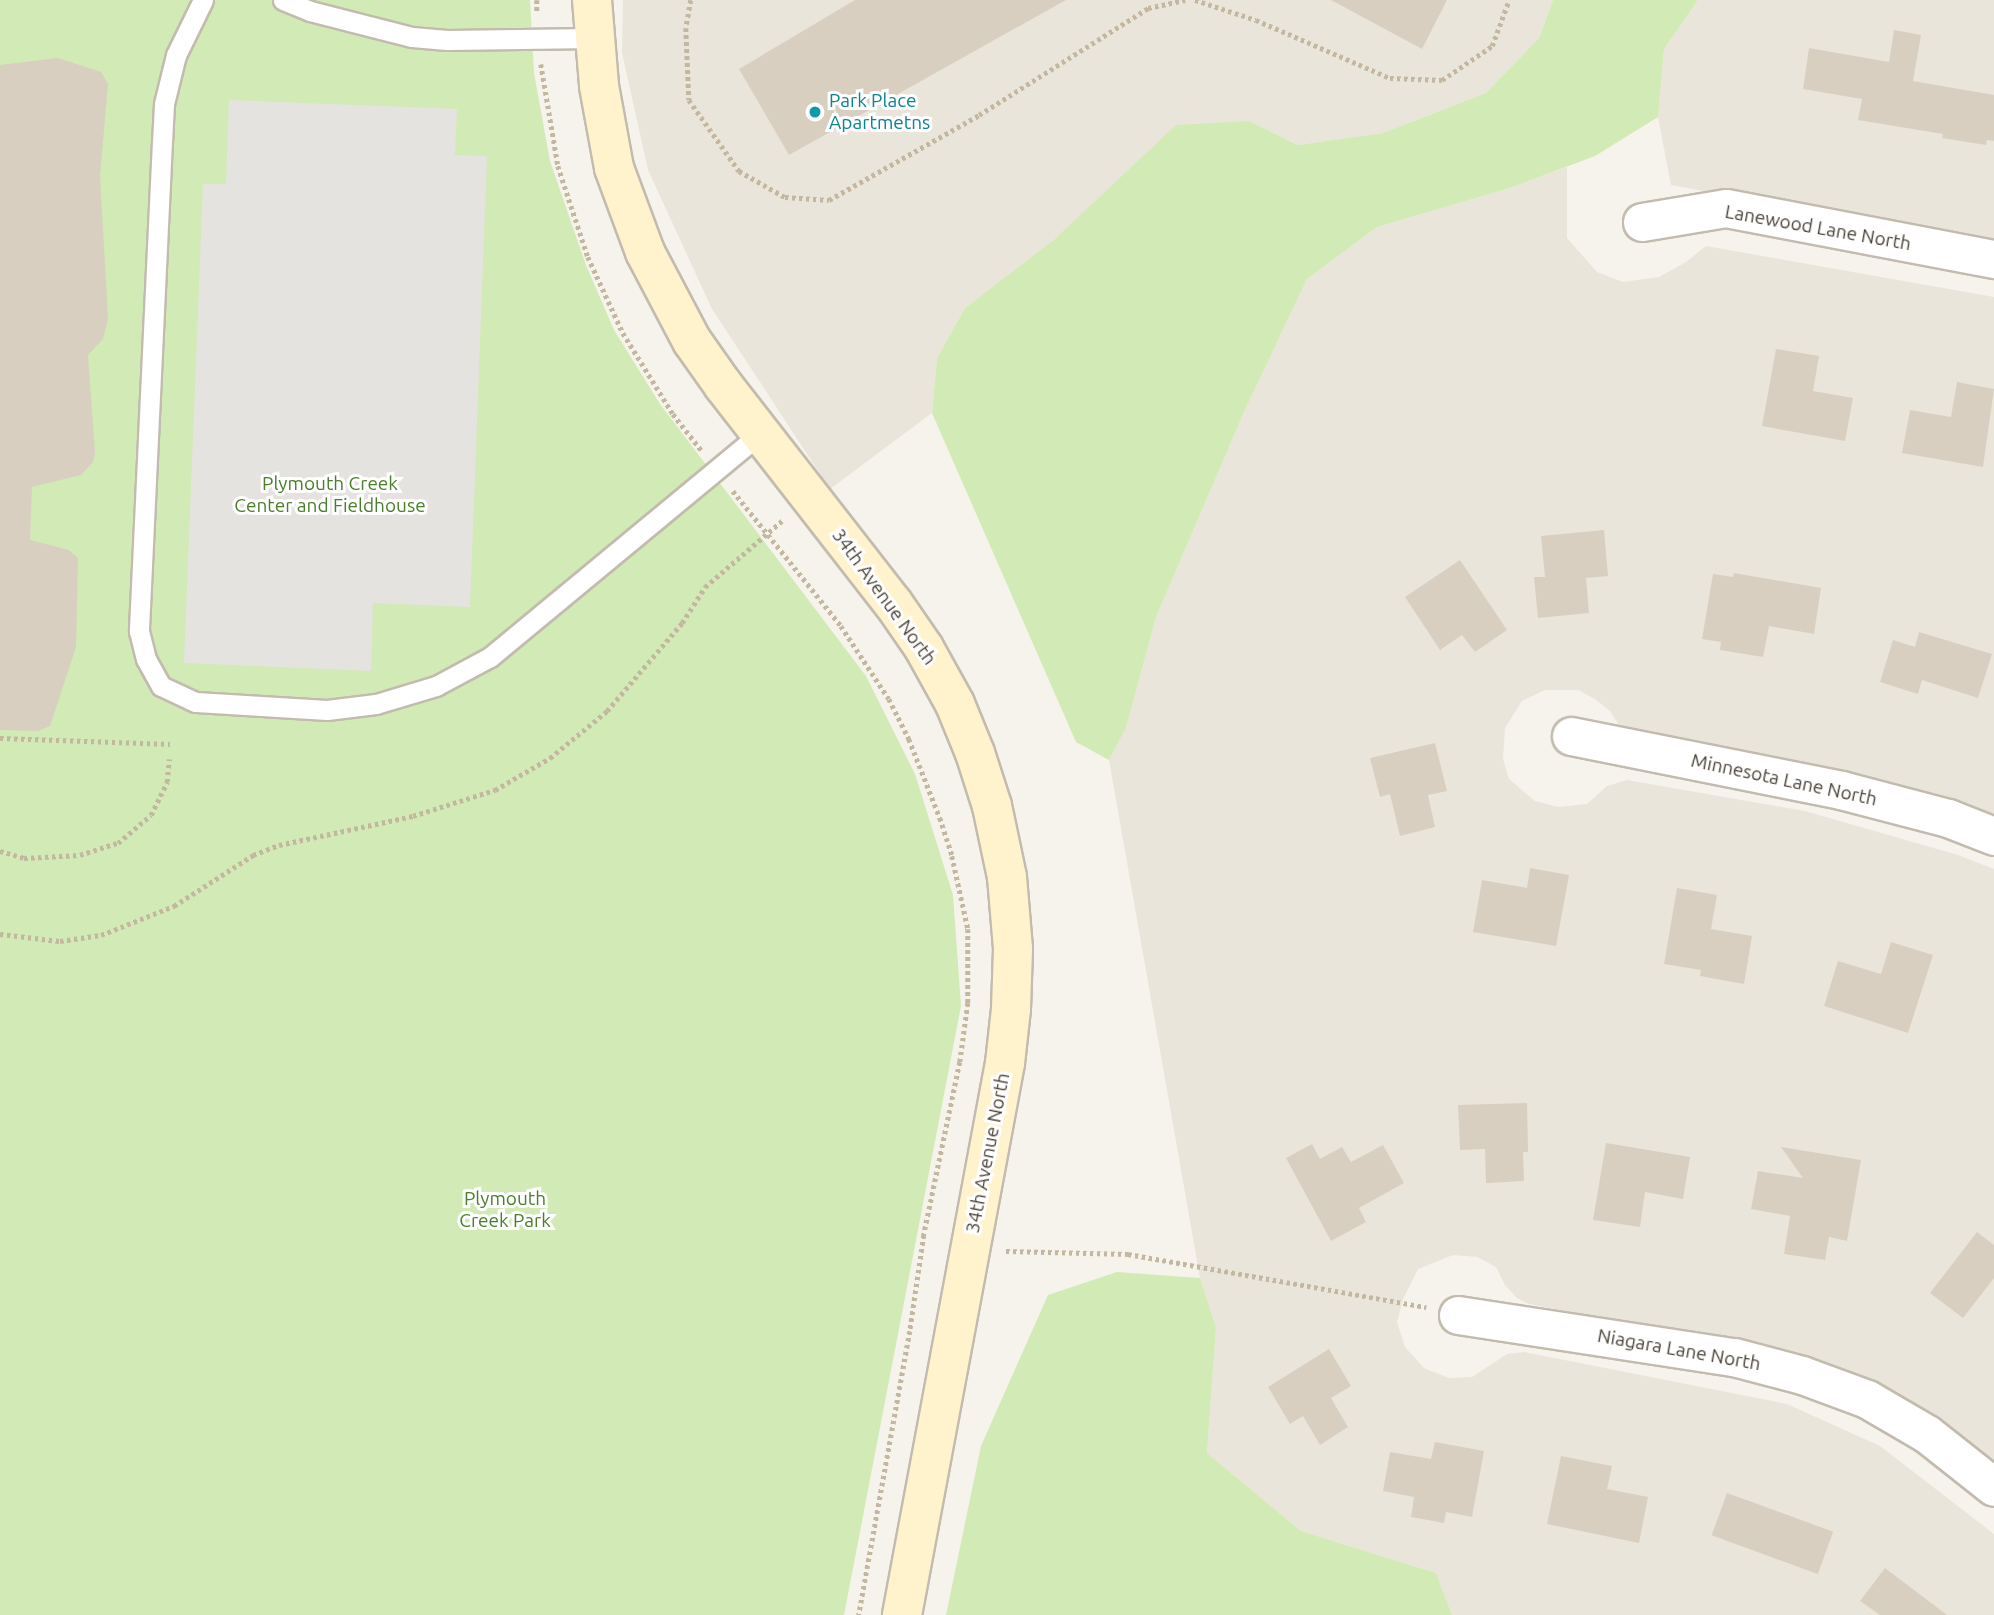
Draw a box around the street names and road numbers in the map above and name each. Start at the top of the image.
street label: Lanewood Lane North [1723,200,1913,256]
street label: 34th Avenue North [827,525,941,669]
street label: Minnesota Lane North [1689,749,1879,811]
street label: 34th Avenue North [961,1071,1015,1235]
street label: Niagara Lane North [1596,1324,1762,1376]

